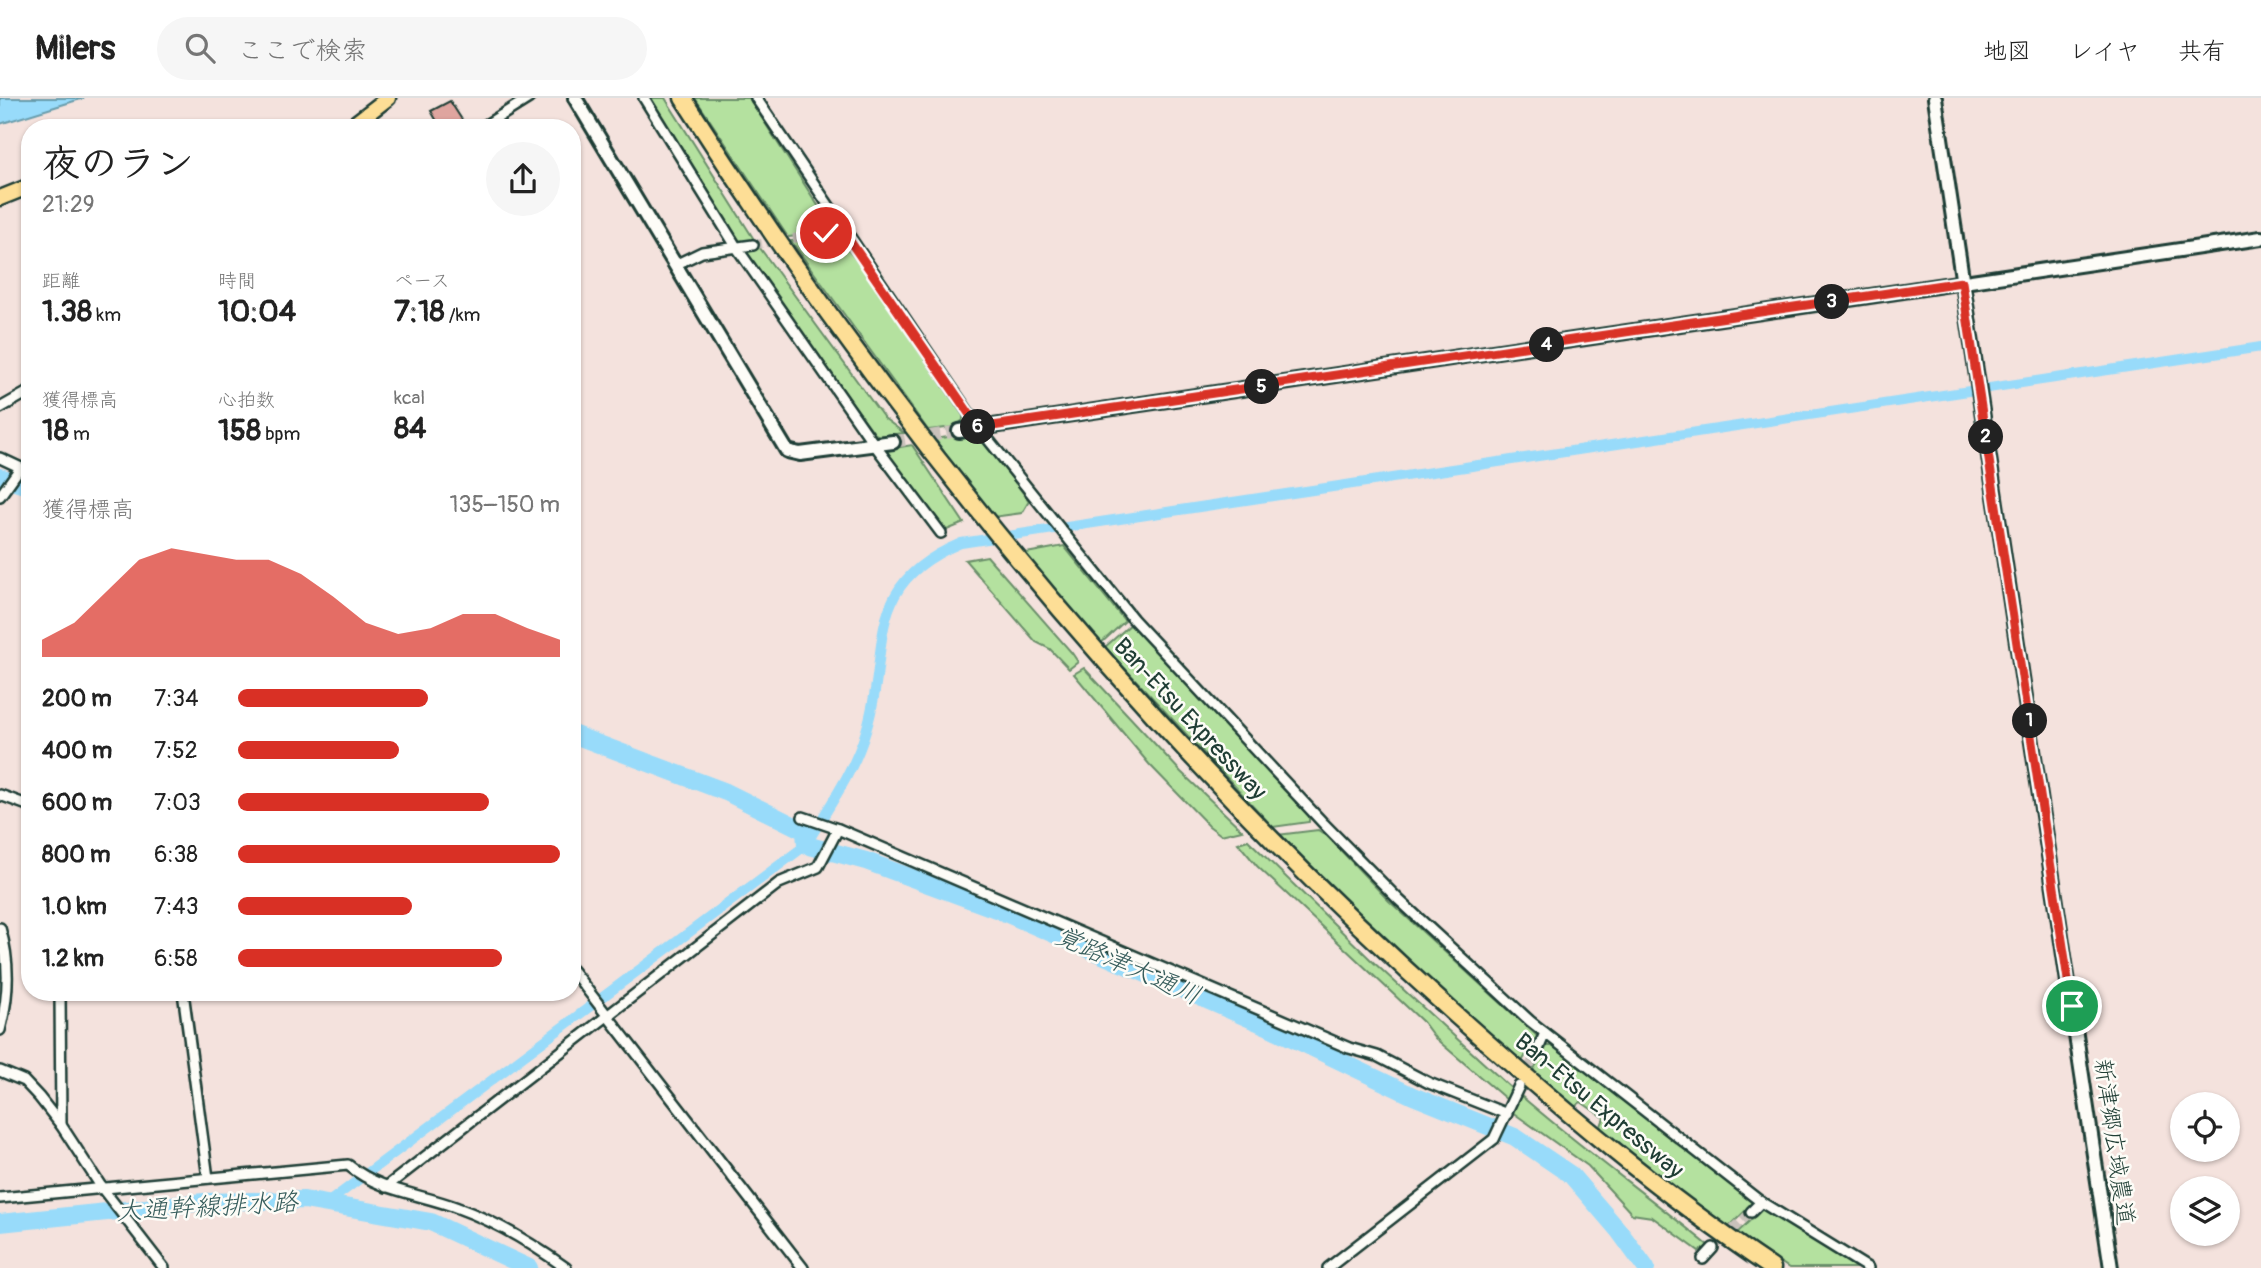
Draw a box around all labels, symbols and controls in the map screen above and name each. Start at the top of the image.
search box [157,17,647,80]
text: Milers [35,28,115,69]
icon: search [181,29,219,67]
text: ここで検索 [237,35,367,67]
text: 地図 [1983,37,2031,66]
text: レイヤ [2069,37,2140,66]
text: 共有 [2178,37,2226,66]
text: 夜のラン [42,140,194,188]
button: share [486,142,560,216]
text: 21:29 [42,190,95,219]
pin [796,203,856,263]
icon: check [807,214,845,252]
text: 距離 [42,269,80,293]
text: 時間 [218,269,256,293]
text: ペース [394,269,450,293]
pin: 3 [1814,284,1850,320]
text: 3 [1826,289,1837,313]
text: 1.38 [42,293,92,330]
text: 10:04 [218,293,296,330]
text: 7:18 [394,293,445,330]
text: km [92,303,121,327]
text: /km [445,303,480,327]
pin: 4 [1530,328,1564,362]
text: 4 [1541,332,1552,356]
pin: 5 [1244,370,1280,404]
text: 5 [1256,374,1267,398]
text: kcal [394,386,425,410]
text: 獲得標高 [42,388,118,412]
text: 心拍数 [218,388,275,412]
text: 84 [394,410,427,447]
pin: 6 [960,410,996,444]
text: 18 [42,412,69,449]
text: 158 [218,412,261,449]
text: 6 [972,414,983,438]
pin: 2 [1968,420,2004,454]
text: m [69,422,90,446]
text: bpm [261,422,300,446]
text: 2 [1980,424,1991,448]
text: 135–150 m [450,490,560,519]
text: 獲得標高 [42,495,134,524]
street label: Ban-Etsu Expressway [1107,632,1273,806]
text: 200 m [42,684,112,713]
text: 7:34 [154,684,198,713]
pin: 1 [2012,704,2048,738]
text: 1 [2026,708,2033,732]
text: 400 m [42,736,112,765]
text: 7:52 [154,736,198,765]
text: 600 m [42,788,112,817]
text: 7:03 [154,788,201,817]
text: 800 m [42,840,110,869]
text: 6:38 [154,840,198,869]
text: 1.0 km [42,892,107,921]
text: 7:43 [154,892,198,921]
water label: 覚路津大通川 [1050,920,1206,1012]
text: 1.2 km [42,944,104,973]
text: 6:58 [154,944,198,973]
pin [2042,976,2102,1036]
icon: arrive [2053,987,2091,1025]
street label: Ban-Etsu Expressway [1509,1027,1689,1185]
street label: 新津郷広域農道 [2088,1057,2140,1227]
map controls [2170,1092,2240,1246]
button: locate [2170,1092,2240,1162]
button: layers [2170,1176,2240,1246]
water label: 大通幹線排水路 [115,1186,301,1228]

